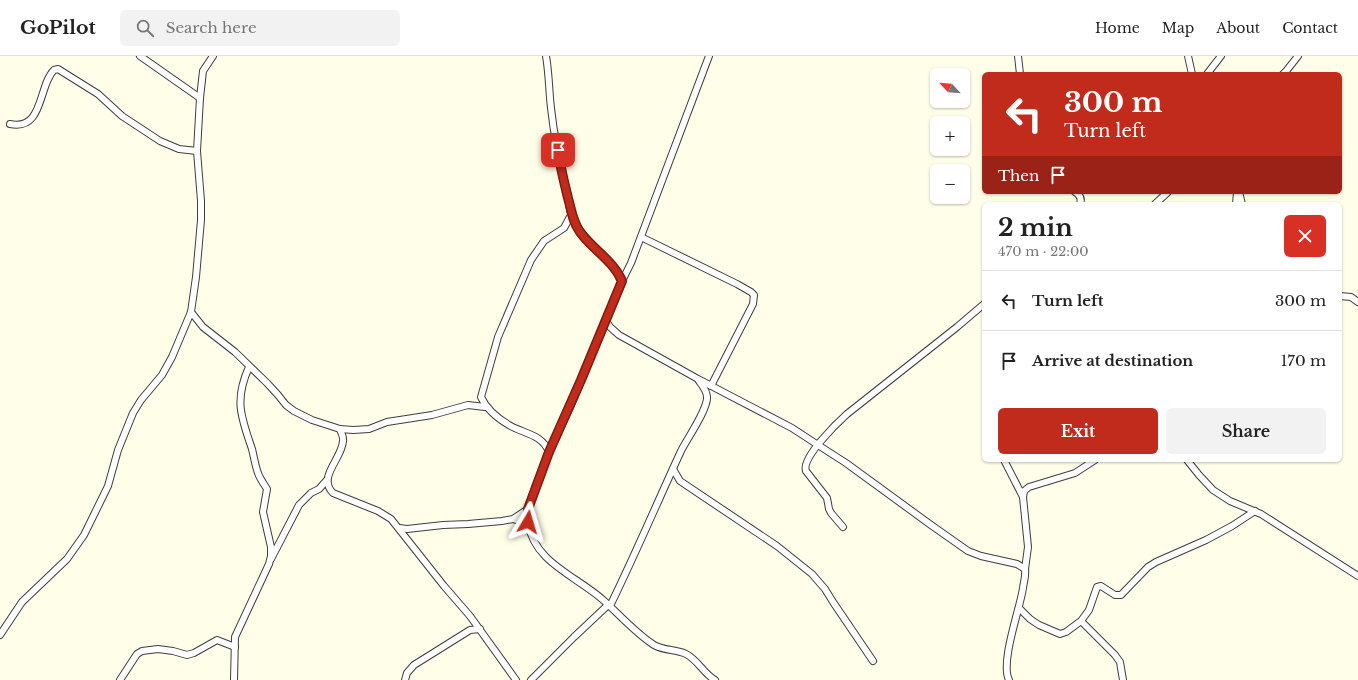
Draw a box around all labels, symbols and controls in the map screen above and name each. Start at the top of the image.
search box [120,10,400,46]
text: GoPilot [20,16,96,39]
icon: search [134,17,156,39]
text: Search here [166,18,257,37]
text: Home [1095,19,1140,37]
text: Map [1162,19,1194,37]
text: About [1216,19,1260,37]
text: Contact [1282,19,1338,37]
north arrow [930,68,970,108]
map controls [930,68,970,204]
text: 300 m [1064,85,1163,120]
icon: left [998,88,1050,140]
button: + [930,116,970,156]
text: Turn left [1064,120,1146,142]
pin [541,133,575,167]
icon: arrive [547,139,569,161]
button: − [930,164,970,204]
icon: arrive [1047,164,1069,186]
text: Then [998,166,1039,185]
text: 2 min [998,213,1073,242]
button: close [1284,215,1326,257]
text: 470 m · 22:00 [998,243,1089,260]
icon: left [998,290,1020,312]
text: Turn left [1032,291,1103,310]
text: 300 m [1275,291,1326,310]
icon: arrive [998,350,1020,372]
text: Arrive at destination [1032,351,1193,370]
text: 170 m [1281,351,1326,370]
button: Exit [998,408,1158,454]
button: Share [1166,408,1326,454]
position arrow [507,501,549,543]

